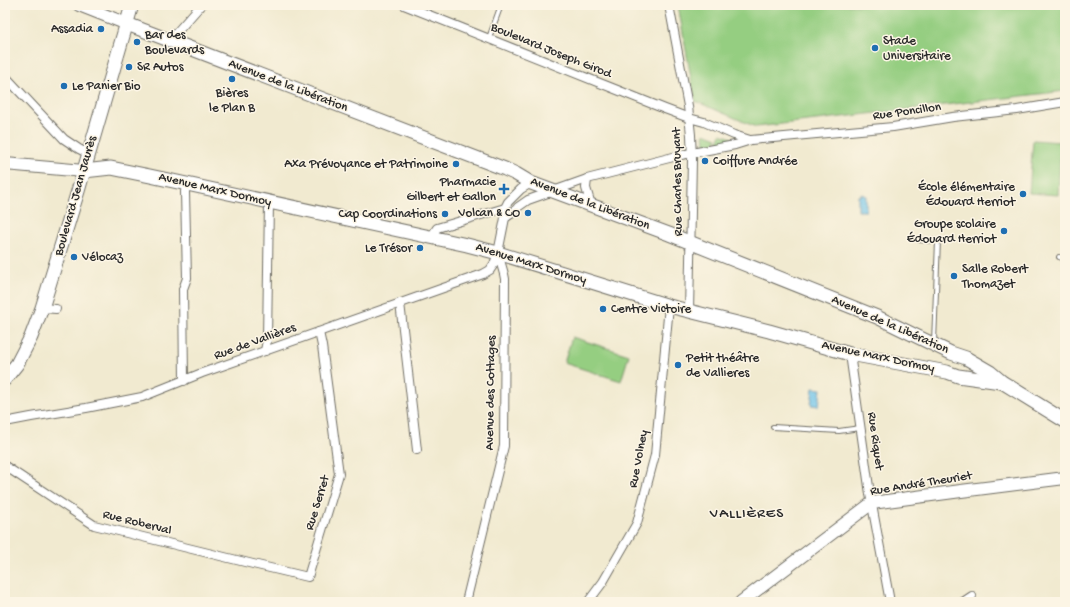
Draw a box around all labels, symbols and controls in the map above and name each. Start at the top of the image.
street label: Boulevard Joseph Girod [488,20,615,83]
place label: Assadia [51,22,94,37]
marker: Assadia [96,24,106,34]
place label: Bar des Boulevards [144,28,205,58]
place label: Stade Universitaire [883,34,951,64]
marker: Bar des Boulevards [132,37,142,47]
marker: Stade Universitaire [870,43,880,53]
street label: Avenue de la Libération [226,56,351,116]
place label: SR Autos [137,60,185,75]
marker: SR Autos [124,62,134,72]
marker: Bières le Plan B [227,74,237,84]
place label: Le Panier Bio [72,79,141,94]
marker: Le Panier Bio [59,81,69,91]
place label: Bières le Plan B [209,86,255,116]
street label: Rue Poncillon [872,100,943,124]
street label: Rue Charles Bruyant [670,126,686,236]
street label: Boulevard Jean Jaurès [51,133,101,258]
place label: Coiffure Andrée [713,154,798,169]
marker: Coiffure Andrée [700,156,710,166]
place label: Axa Prévoyance et Patrimoine [284,157,448,172]
marker: Axa Prévoyance et Patrimoine [451,159,461,169]
street label: Avenue Marx Dormoy [157,170,273,210]
street label: Avenue de la Libération [528,174,653,234]
place label: Pharmacie Gilbert et Gallon [406,175,497,205]
place label: École élémentaire Édouard Herriot [918,179,1017,210]
marker: Pharmacie Gilbert et Gallon [499,184,509,194]
marker: École élémentaire Édouard Herriot [1018,189,1028,199]
place label: Volcan & CO [457,206,520,221]
place label: Cap Coordinations [338,207,438,222]
marker: Volcan & CO [523,208,533,218]
marker: Cap Coordinations [440,209,450,219]
place label: Groupe scolaire Édouard Herriot [907,217,998,247]
marker: Groupe scolaire Édouard Herriot [999,226,1009,236]
street label: Avenue Marx Dormoy [474,240,589,288]
place label: Le Trésor [365,241,413,256]
marker: Le Trésor [415,243,425,253]
place label: Vélocaz [81,250,124,265]
marker: Vélocaz [69,252,79,262]
place label: Salle Robert Thomazet [961,262,1029,292]
marker: Salle Robert Thomazet [949,271,959,281]
street label: Avenue de la Libération [829,292,952,358]
place label: Centre Victoire [611,302,692,317]
marker: Centre Victoire [598,304,608,314]
street label: Rue de Vallières [212,320,299,364]
street label: Avenue des Cottages [482,334,500,451]
street label: Avenue Marx Dormoy [820,338,936,376]
place label: Petit théâtre de Vallieres [685,350,760,381]
marker: Petit théâtre de Vallieres [673,360,683,370]
street label: Rue Riquet [864,411,887,473]
street label: Rue Volney [626,428,652,489]
street label: Rue André Theuriet [869,468,975,499]
street label: Rue Serret [303,472,334,532]
district label: VALLIÈRES [709,505,784,523]
street label: Rue Roberval [101,507,173,539]

